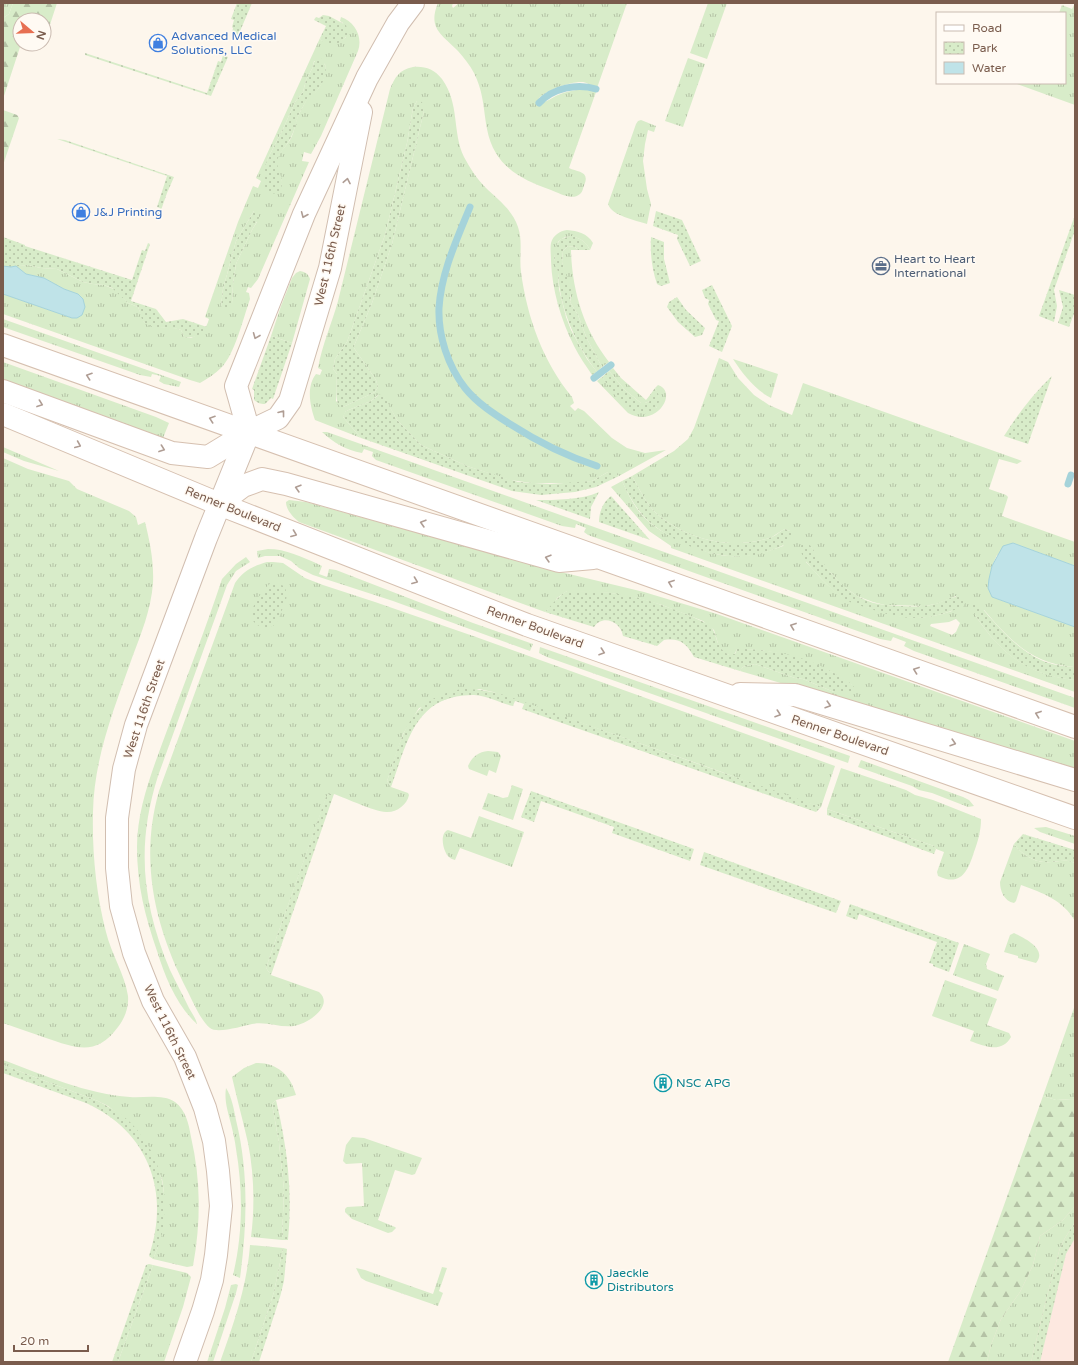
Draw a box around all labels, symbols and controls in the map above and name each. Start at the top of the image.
north arrow [12,12,52,52]
legend [936,12,1066,84]
text: Road [972,21,1002,35]
text: N [33,29,49,41]
place label: Advanced Medical Solutions, LLC [171,29,276,57]
shop icon: Advanced Medical Solutions, LLC [148,33,168,53]
text: Park [972,41,998,55]
text: Water [972,61,1007,75]
one-way arrow [342,178,351,184]
shop icon: J&J Printing [71,202,91,222]
street label: West 116th Street [312,202,349,307]
place label: J&J Printing [94,205,162,219]
one-way arrow [301,211,309,218]
place label: Heart to Heart International [894,252,976,280]
office icon: Heart to Heart International [871,256,891,276]
one-way arrow [252,332,260,339]
one-way arrow [86,372,93,380]
one-way arrow [36,400,43,408]
one-way arrow [277,410,284,417]
one-way arrow [208,415,215,424]
one-way arrow [73,440,81,448]
one-way arrow [158,445,165,453]
street label: Renner Boulevard [183,483,283,535]
one-way arrow [294,484,301,493]
one-way arrow [420,519,427,528]
one-way arrow [291,529,298,537]
one-way arrow [545,554,552,563]
one-way arrow [412,577,419,585]
one-way arrow [668,579,675,587]
street label: Renner Boulevard [485,603,585,651]
one-way arrow [790,623,797,631]
one-way arrow [599,647,606,656]
street label: West 116th Street [120,657,168,760]
one-way arrow [912,666,919,675]
one-way arrow [825,700,832,709]
one-way arrow [774,709,781,717]
one-way arrow [1035,710,1042,718]
street label: Renner Boulevard [789,712,891,758]
one-way arrow [949,738,956,747]
street label: West 116th Street [141,982,199,1082]
building icon: NSC APG [653,1073,673,1093]
place label: NSC APG [676,1076,731,1090]
place label: Jaeckle Distributors [607,1266,674,1294]
building icon: Jaeckle Distributors [584,1270,604,1290]
scale bar [14,1327,88,1353]
text: 20 m [20,1334,49,1348]

